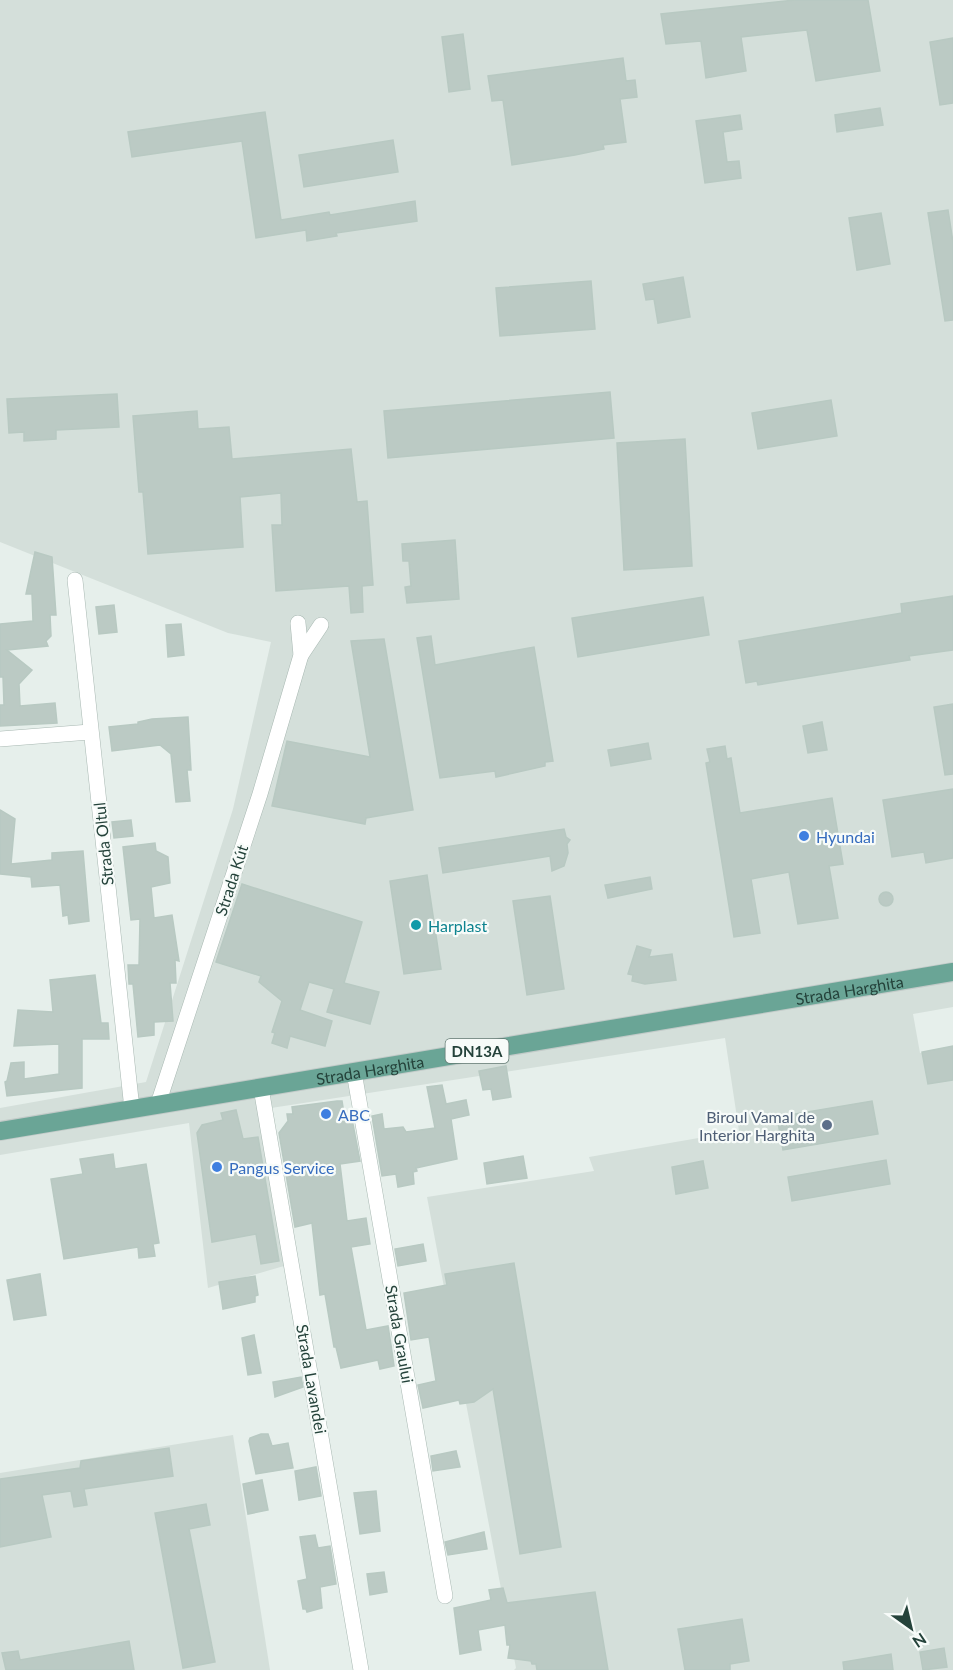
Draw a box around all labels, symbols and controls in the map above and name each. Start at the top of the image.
street label: Strada Oltul [89,801,117,887]
place label: Hyundai [816,827,875,846]
marker: Hyundai [797,829,811,843]
street label: Strada Kút [211,842,251,918]
place label: Harplast [428,916,487,935]
marker: Harplast [409,918,423,932]
street label: Strada Harghita [794,971,905,1008]
road number: DN13A [446,1039,508,1063]
street label: Strada Harghita [314,1051,425,1088]
place label: ABC [338,1105,370,1124]
marker: ABC [319,1107,333,1121]
place label: Biroul Vamal de Interior Harghita [699,1107,815,1144]
marker: Biroul Vamal de Interior Harghita [820,1118,834,1132]
place label: Pangus Service [229,1158,334,1177]
marker: Pangus Service [210,1160,224,1174]
street label: Strada Graului [382,1283,418,1385]
street label: Strada Lavandei [293,1323,331,1435]
north arrow [881,1598,941,1658]
text: N [909,1630,930,1652]

